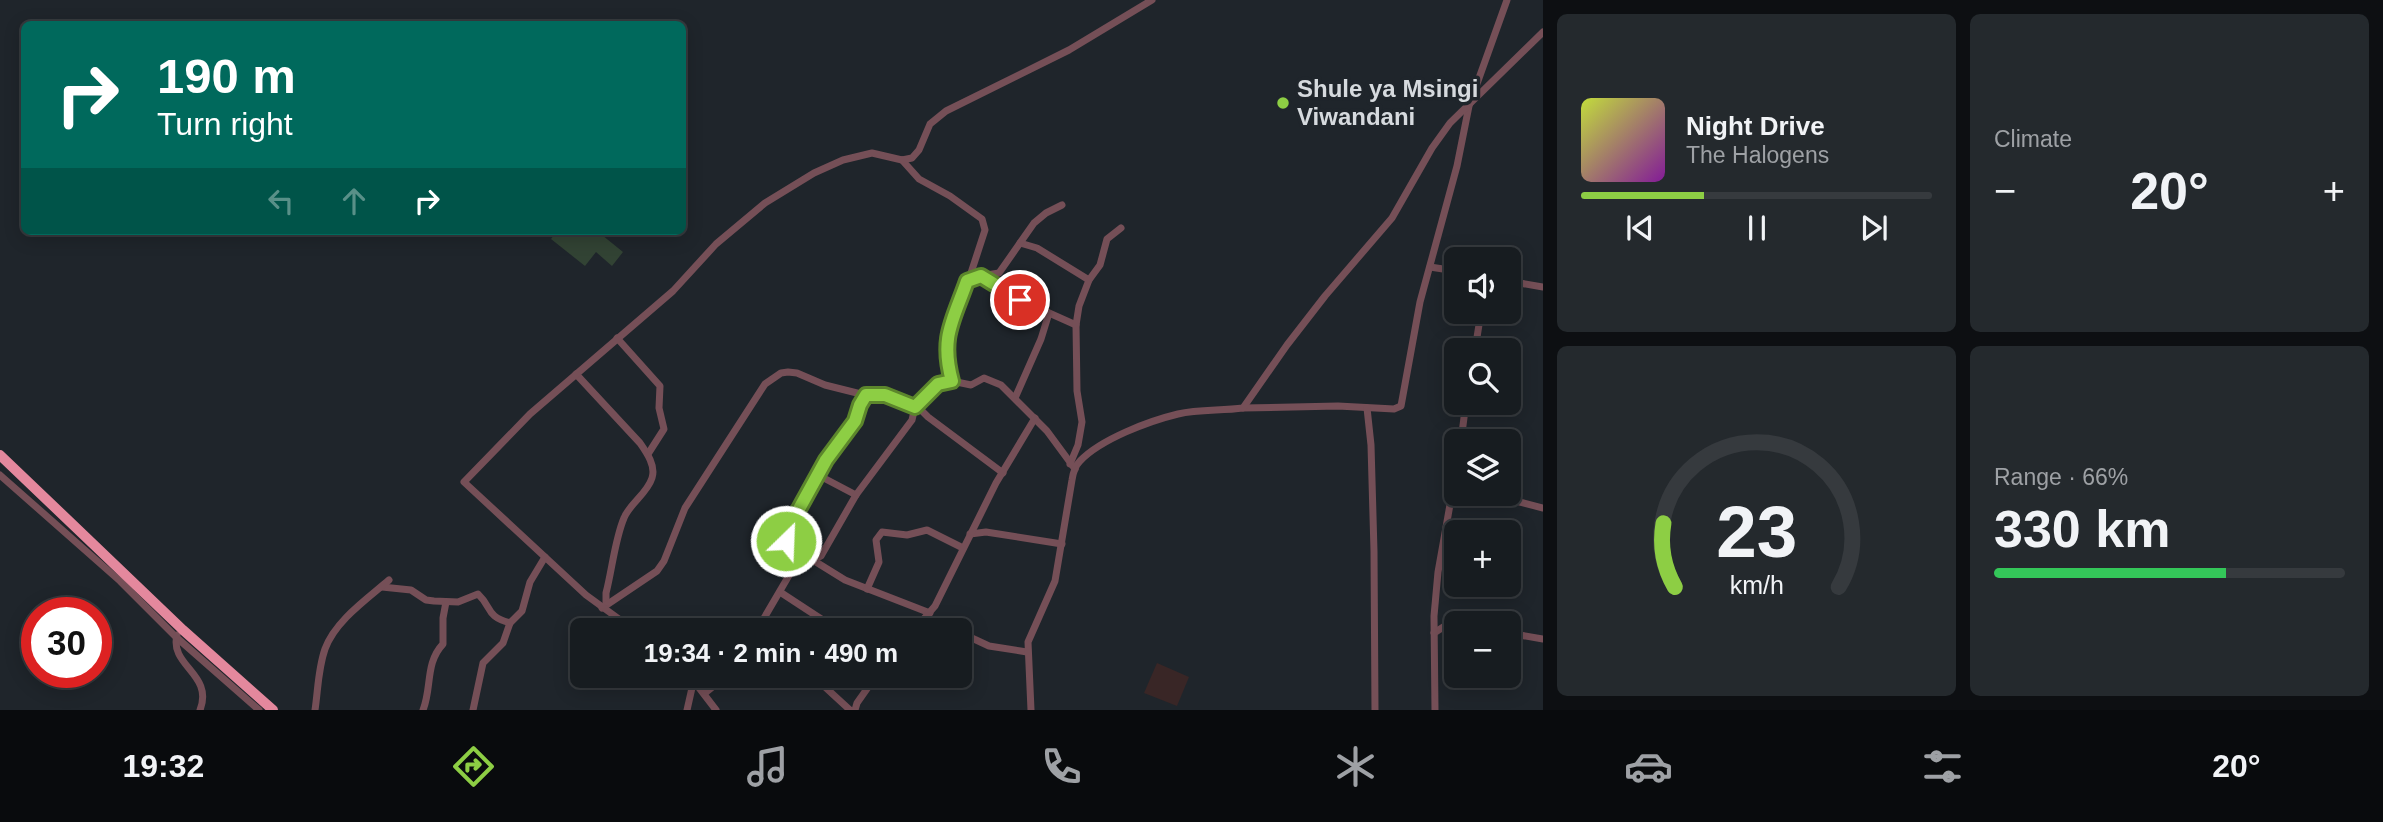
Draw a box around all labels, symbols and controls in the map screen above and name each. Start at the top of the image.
icon: right [42,49,133,140]
text: 190 m [157,49,296,103]
place label: Shule ya Msingi Viwandani [1297,75,1478,130]
marker: Shule ya Msingi Viwandani [1275,95,1291,111]
text: Turn right [157,106,293,142]
text: Night Drive [1686,111,1825,141]
text: Climate [1994,126,2072,152]
text: The Halogens [1686,142,1829,168]
text: 20° [2130,162,2209,220]
text: − [1994,170,2016,212]
text: + [2323,170,2345,212]
icon: left [262,182,300,220]
icon: ahead [335,182,373,220]
icon: right [408,182,446,220]
icon: previous [1621,209,1659,247]
icon: pause [1738,209,1776,247]
icon: next [1855,209,1893,247]
map controls [1444,247,1521,688]
button: sound [1444,247,1521,324]
pin [990,270,1050,330]
icon: arrive [1001,281,1039,319]
button: search [1444,338,1521,415]
button: layers [1444,429,1521,506]
text: Range · 66% [1994,464,2128,490]
text: 23 [1716,491,1797,572]
text: 330 km [1994,500,2170,558]
position arrow [749,504,823,578]
button: + [1444,520,1521,597]
text: km/h [1729,571,1784,599]
speed limit sign: 30 [21,597,112,688]
button: − [1444,611,1521,688]
text: 19:34 · 2 min · 490 m [644,638,898,668]
icon: directions [449,742,498,791]
icon: music [743,742,792,791]
icon: phone [1037,742,1086,791]
icon: climate [1331,742,1380,791]
icon: car [1624,742,1673,791]
icon: filters [1918,742,1967,791]
text: 19:32 [122,748,204,784]
text: 20° [2212,748,2261,784]

